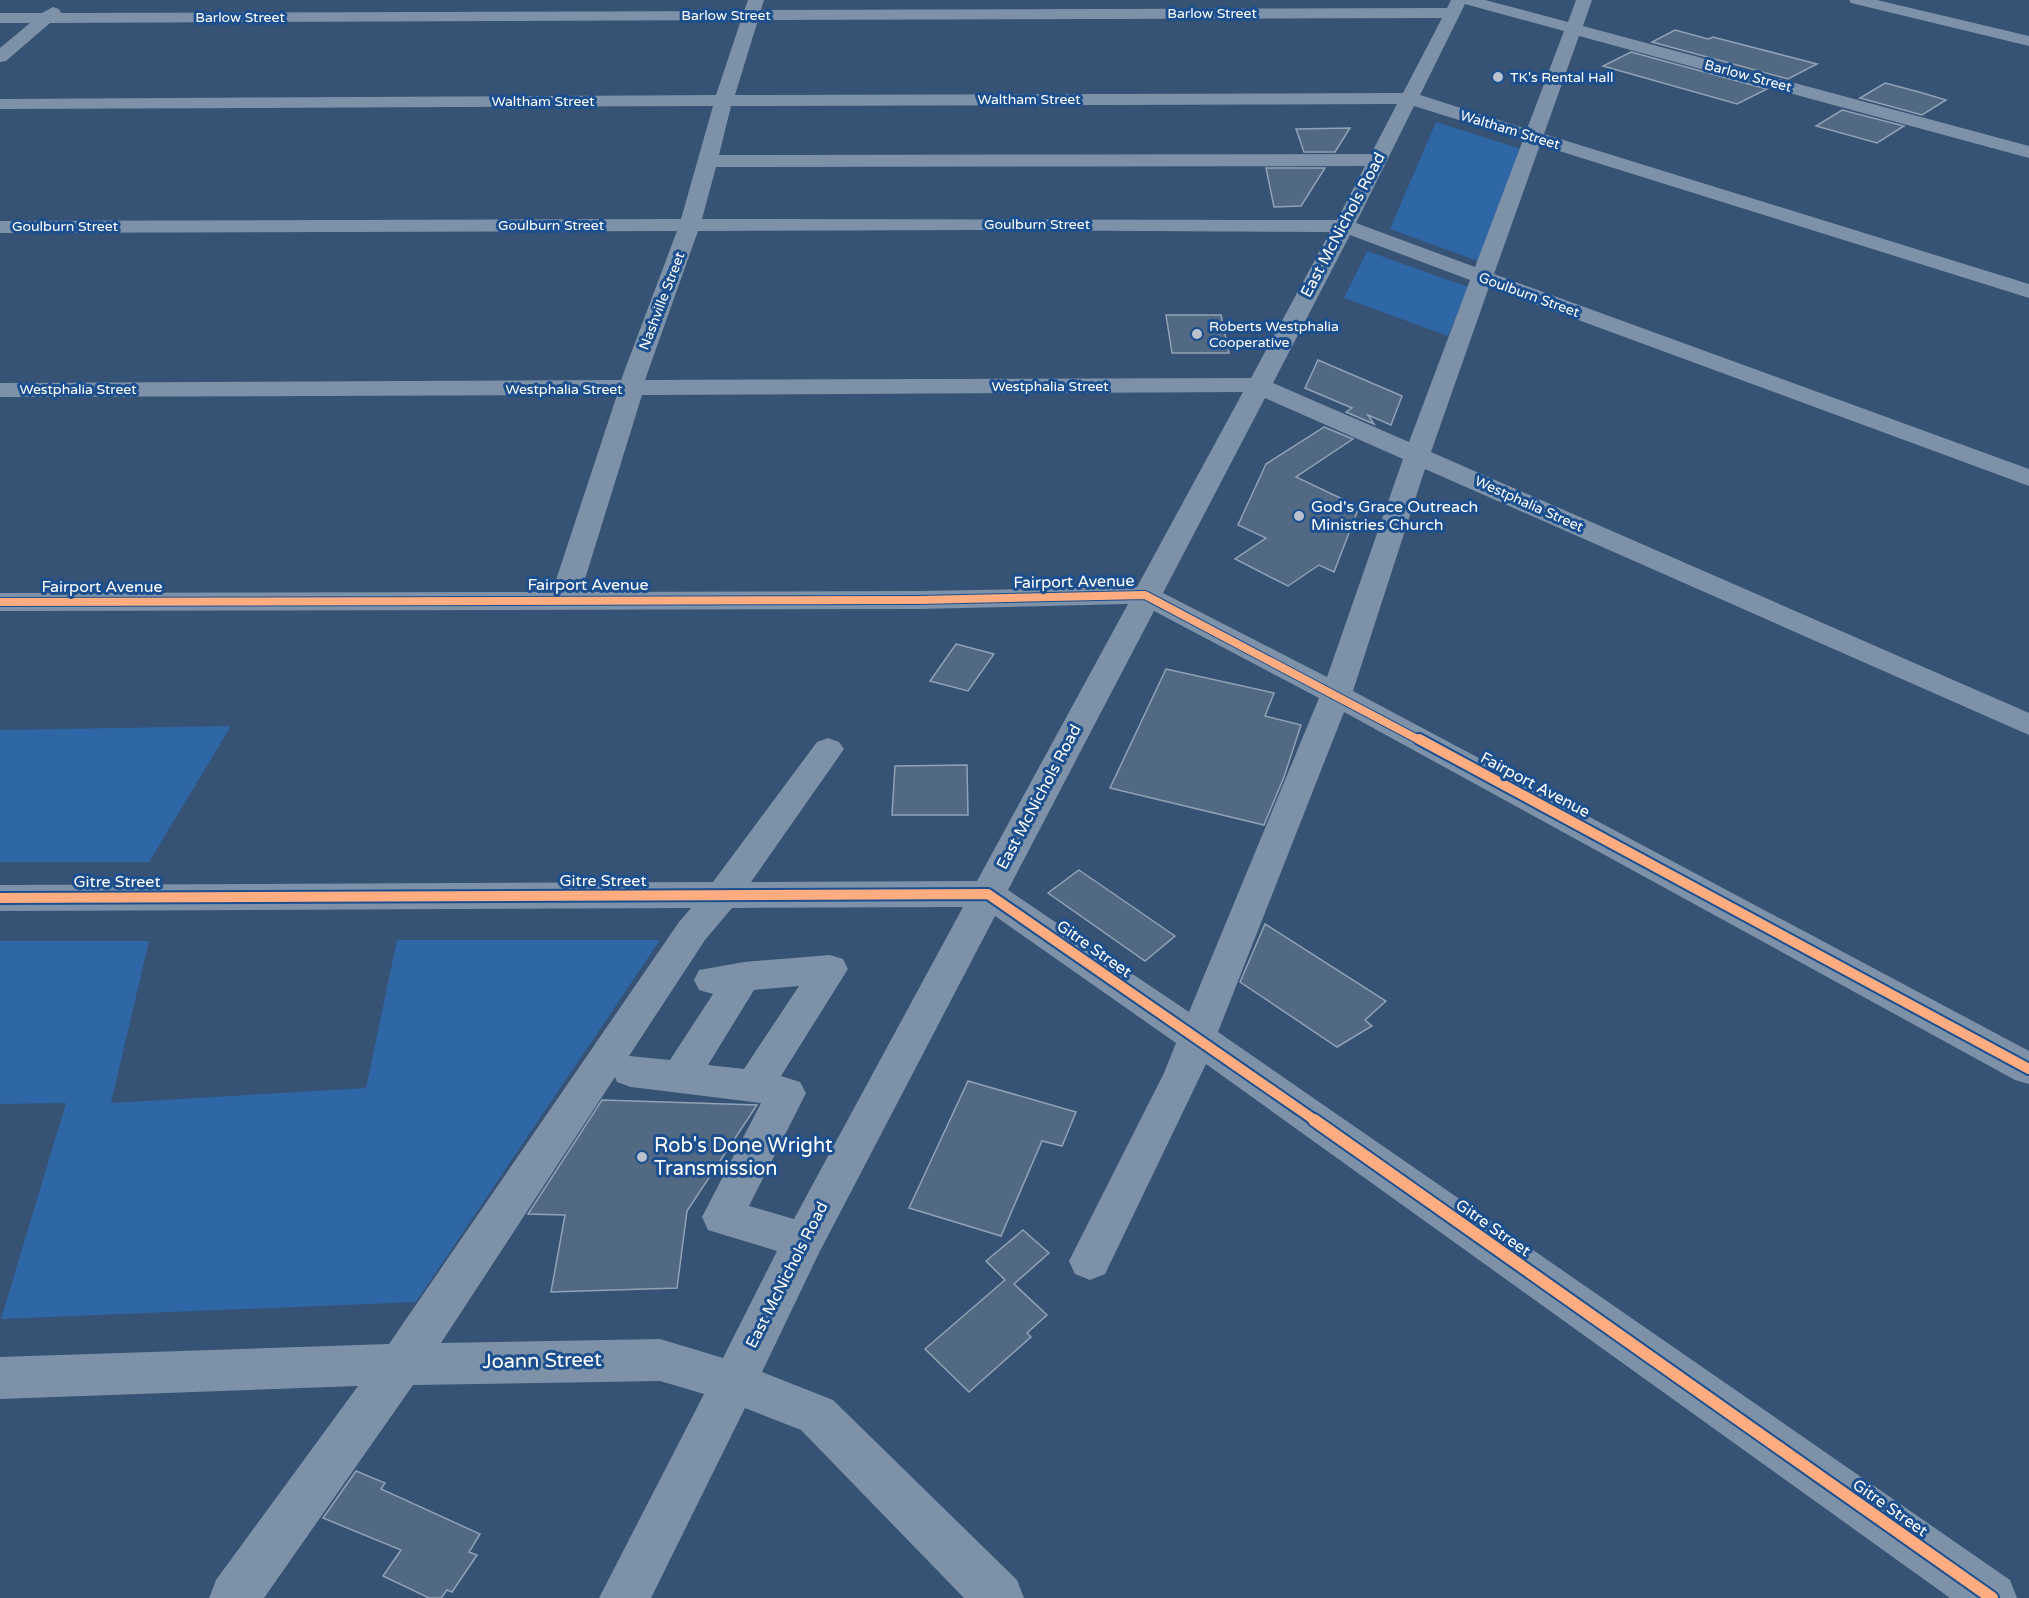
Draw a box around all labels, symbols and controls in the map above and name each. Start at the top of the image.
street label: Barlow Street [1167,5,1257,22]
street label: Barlow Street [681,7,771,24]
street label: Barlow Street [195,9,285,26]
street label: Barlow Street [1703,56,1794,96]
place label: TK's Rental Hall [1510,69,1613,86]
marker: TK's Rental Hall [1491,70,1505,84]
street label: Waltham Street [977,91,1081,108]
street label: Waltham Street [491,93,595,110]
street label: Waltham Street [1458,107,1562,153]
street label: East McNichols Road [1296,149,1390,301]
street label: Goulburn Street [984,216,1091,233]
street label: Goulburn Street [498,217,605,234]
street label: Goulburn Street [12,218,119,235]
street label: Nashville Street [635,249,689,352]
street label: Goulburn Street [1476,269,1582,321]
place label: Roberts Westphalia Cooperative [1209,318,1339,351]
marker: Roberts Westphalia Cooperative [1190,327,1204,341]
street label: Westphalia Street [991,378,1109,395]
street label: Westphalia Street [19,381,137,398]
street label: Westphalia Street [505,381,623,398]
street label: Westphalia Street [1472,472,1587,536]
place label: God's Grace Outreach Ministries Church [1311,497,1478,535]
marker: God's Grace Outreach Ministries Church [1292,509,1306,523]
street label: Fairport Avenue [1013,571,1135,593]
street label: Fairport Avenue [527,575,649,595]
street label: Fairport Avenue [41,577,163,597]
street label: East McNichols Road [992,721,1086,873]
street label: Fairport Avenue [1477,748,1593,822]
street label: Gitre Street [559,871,647,891]
street label: Gitre Street [73,872,161,892]
street label: Gitre Street [1053,916,1135,982]
place label: Rob's Done Wright Transmission [654,1134,833,1181]
marker: Rob's Done Wright Transmission [635,1150,649,1164]
street label: Gitre Street [1452,1195,1534,1261]
street label: East McNichols Road [741,1199,833,1351]
street label: Joann Street [482,1348,602,1374]
street label: Gitre Street [1849,1475,1931,1541]

